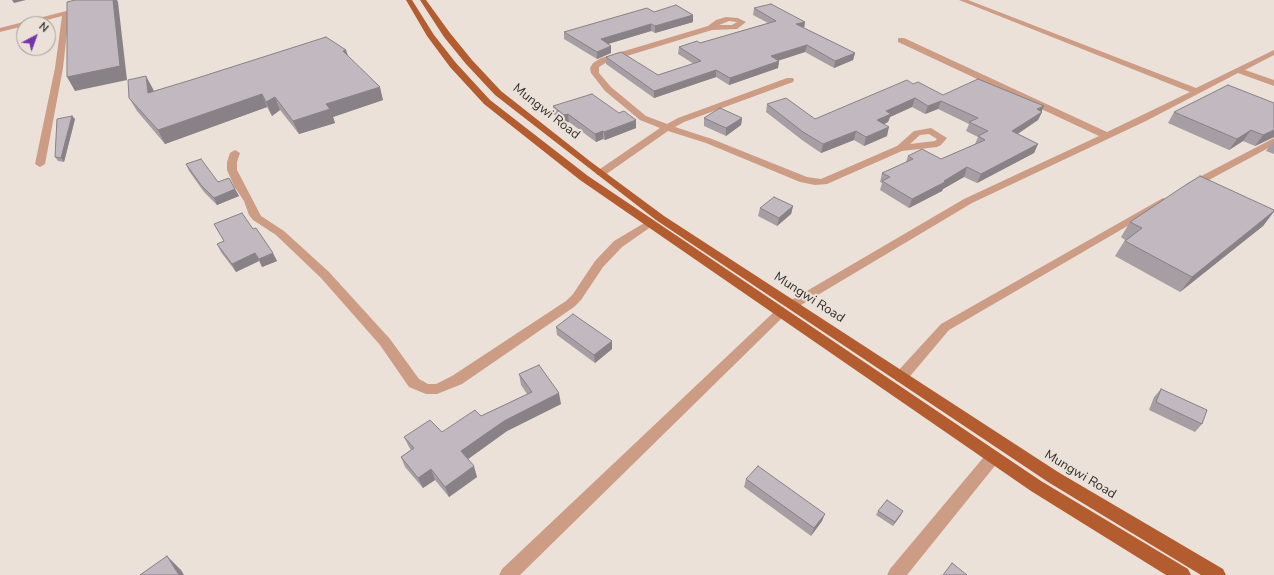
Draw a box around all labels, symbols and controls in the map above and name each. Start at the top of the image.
north arrow [16,16,56,56]
text: N [36,19,52,36]
street label: Mungwi Road [509,81,583,143]
street label: Mungwi Road [771,269,847,327]
street label: Mungwi Road [1041,447,1119,503]

